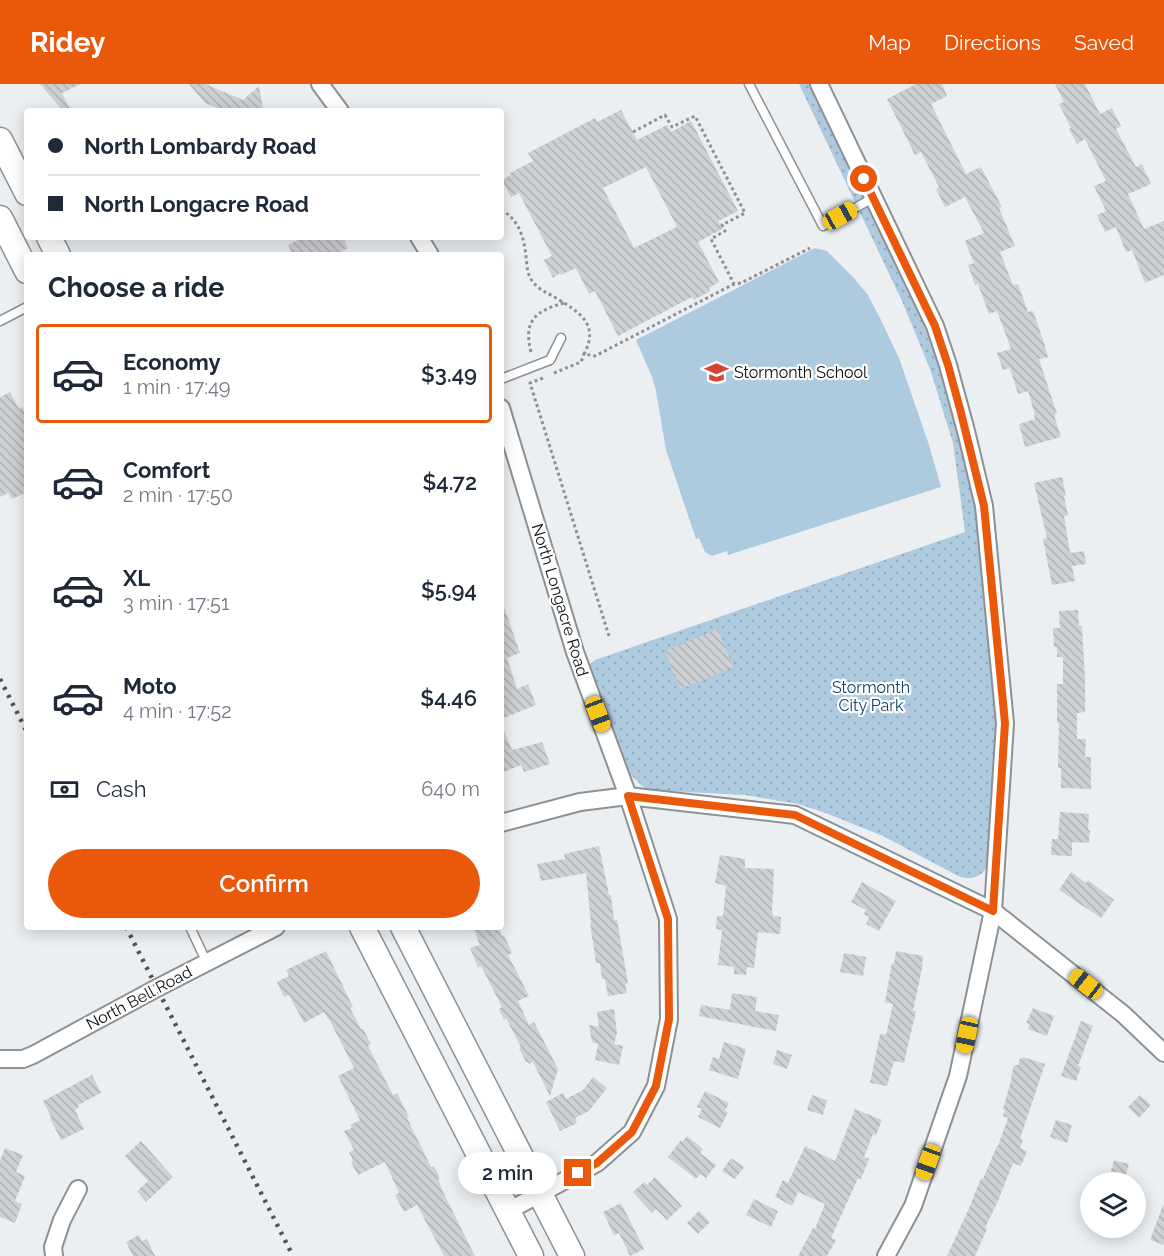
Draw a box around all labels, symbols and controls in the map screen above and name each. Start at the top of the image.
text: Ridey [30,26,105,59]
text: Map [868,30,911,55]
text: Directions [944,30,1041,55]
text: Saved [1074,30,1134,55]
text: North Lombardy Road [84,133,316,159]
route start [850,165,877,192]
text: North Longacre Road [84,191,309,217]
car [820,199,860,233]
text: Choose a ride [48,272,224,303]
icon: car [51,347,105,401]
text: Economy [123,349,221,375]
school or university icon: Stormonth School [703,359,729,385]
text: $3.49 [421,361,477,387]
place label: Stormonth School [734,363,868,382]
text: 1 min · 17:49 [123,375,231,399]
icon: car [51,455,105,509]
text: Comfort [123,457,210,483]
text: $4.72 [422,469,477,495]
text: 2 min · 17:50 [123,483,233,507]
street label: North Longacre Road [528,521,592,679]
icon: car [51,563,105,617]
text: XL [123,565,150,591]
text: $5.94 [421,577,477,603]
text: 3 min · 17:51 [123,591,230,615]
icon: car [51,671,105,725]
text: Moto [123,673,177,699]
park label: Stormonth City Park [832,678,910,715]
text: $4.46 [420,685,477,711]
car [583,694,613,734]
text: 4 min · 17:52 [123,699,232,723]
icon: cash [48,773,81,806]
text: Cash [96,776,147,802]
text: 640 m [421,777,480,801]
button: Confirm [48,849,480,918]
street label: North Bell Road [83,962,195,1034]
car [1066,966,1106,1002]
car [954,1016,980,1054]
car [913,1142,943,1182]
callout: 2 min [458,1152,557,1194]
route end [564,1159,591,1186]
text: 2 min [482,1161,533,1185]
map controls [1080,1172,1146,1238]
button: layers [1080,1172,1146,1238]

